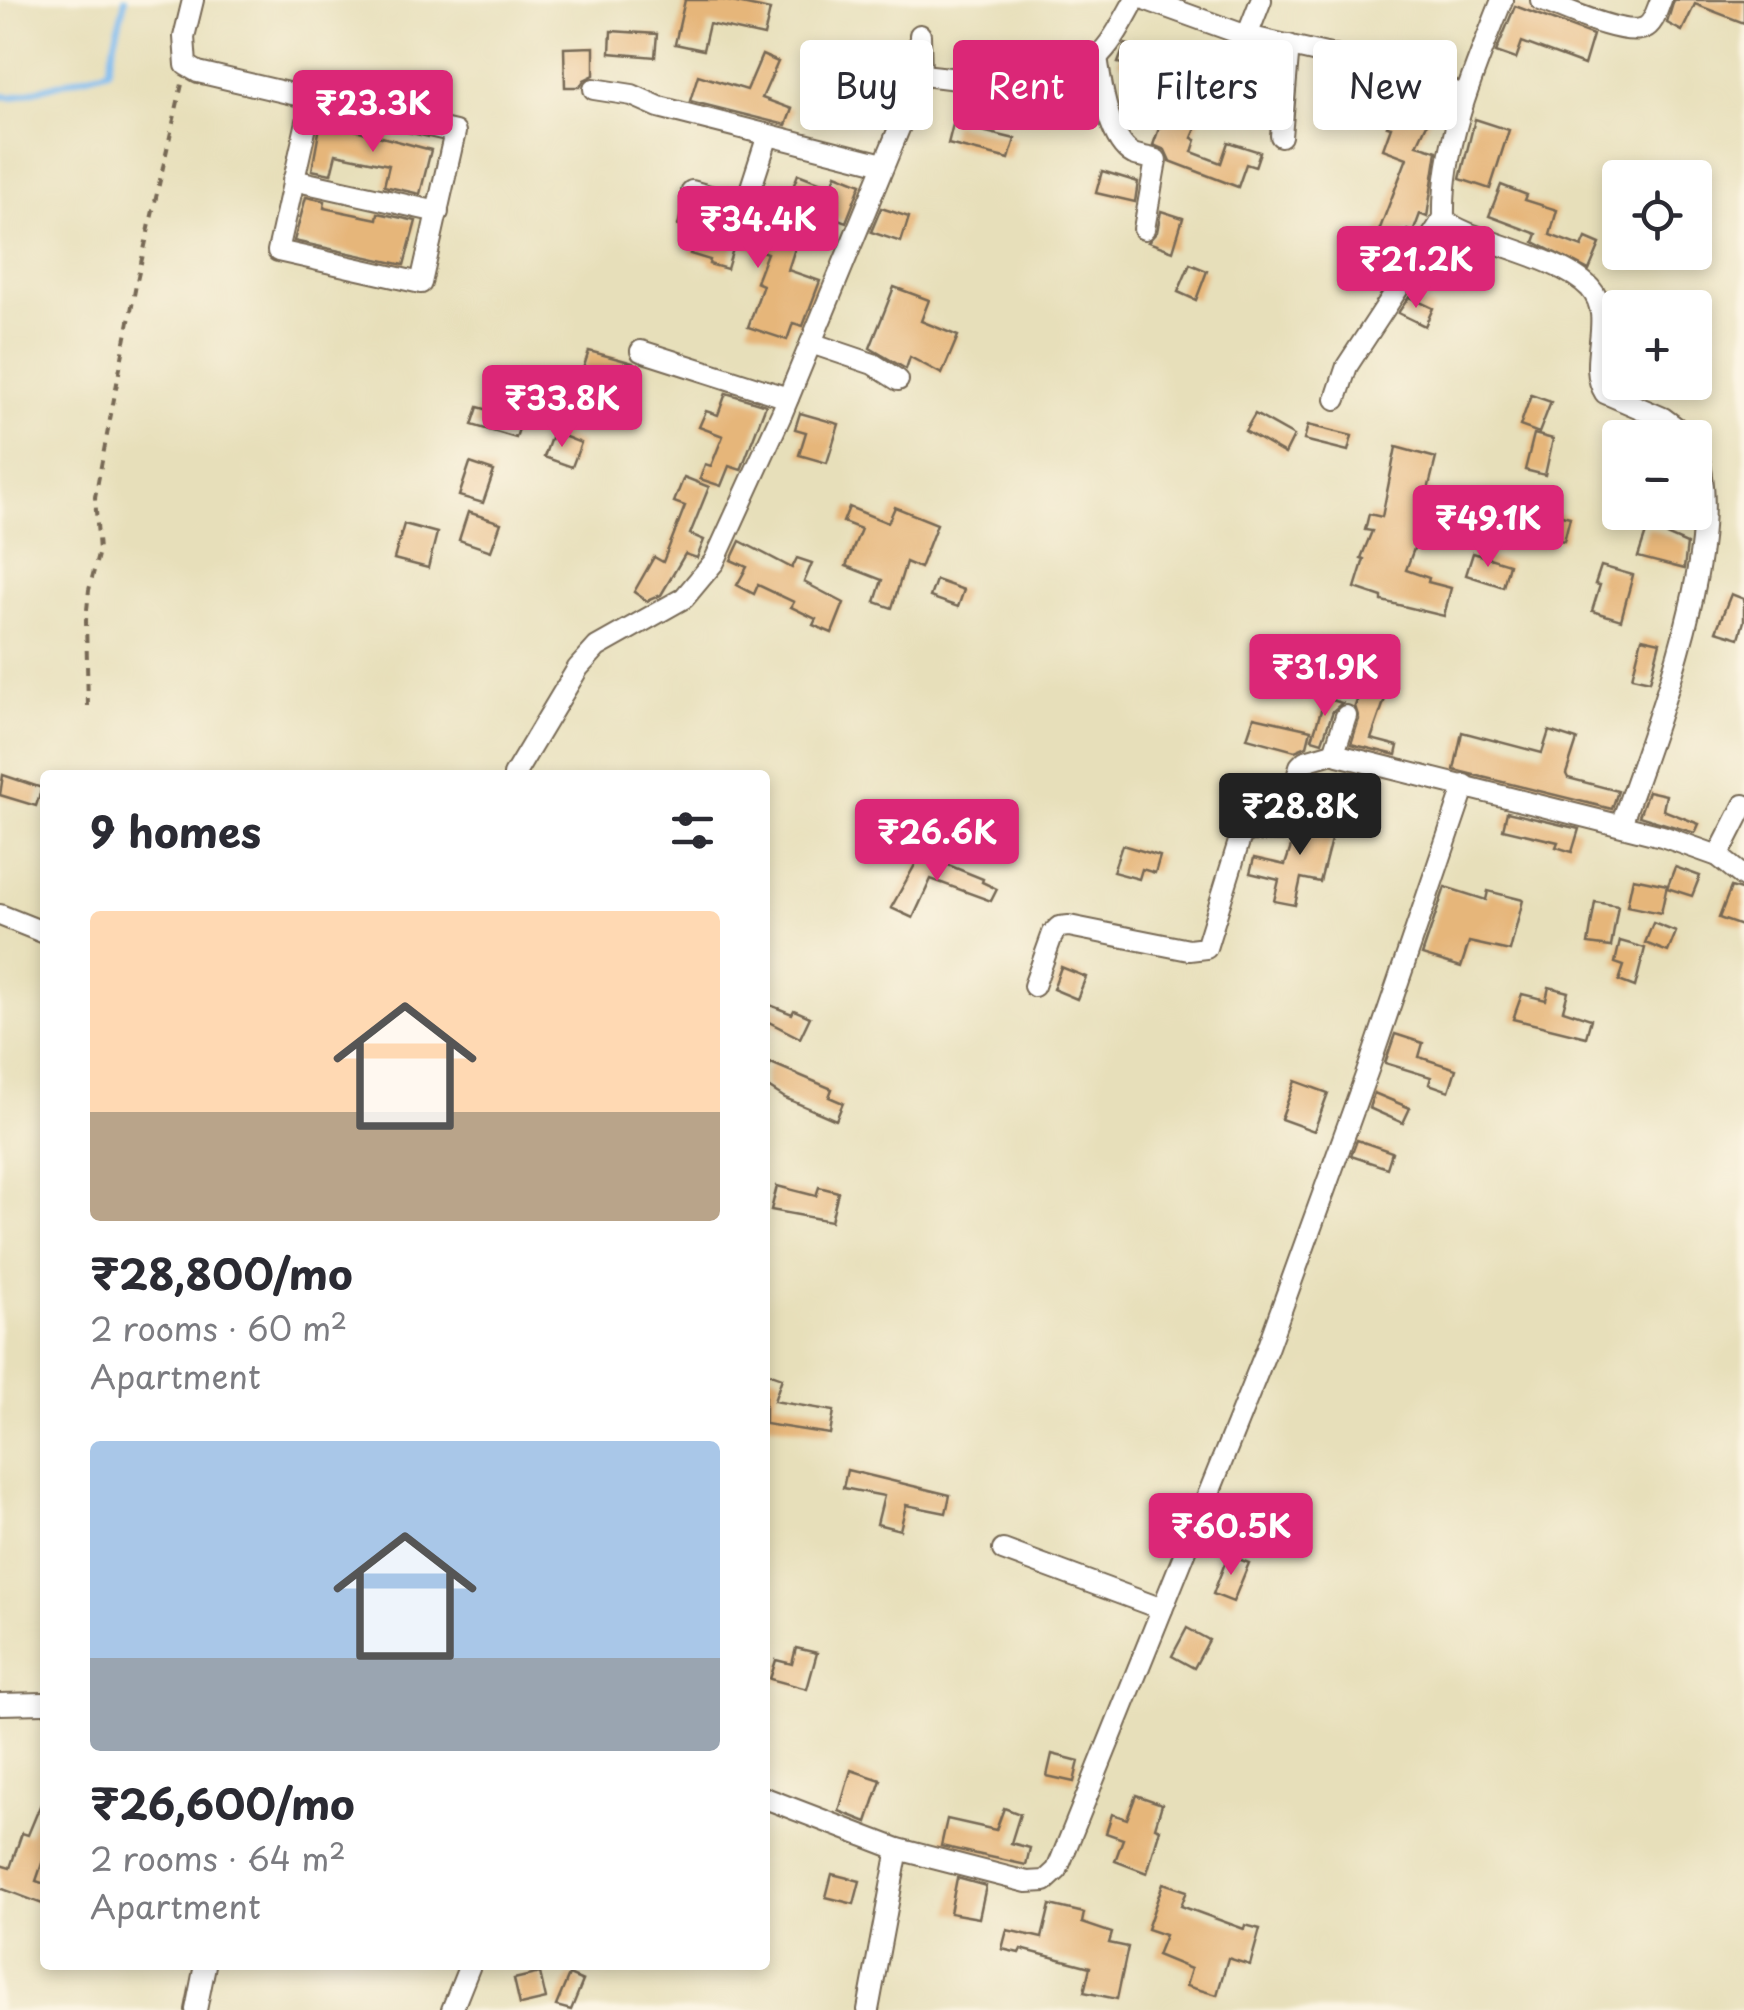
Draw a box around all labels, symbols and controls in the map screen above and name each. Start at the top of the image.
chip: Buy [800,40,933,130]
chip: Rent [953,40,1099,130]
chip: Filters [1119,40,1293,130]
chip: New [1313,40,1457,130]
pin: ₹23.3K [292,70,454,155]
text: ₹23.3K [315,78,431,126]
map controls [1602,160,1712,530]
button: locate [1602,160,1712,270]
pin: ₹34.4K [677,186,839,271]
text: ₹34.4K [699,194,817,242]
pin: ₹21.2K [1335,226,1497,311]
text: ₹21.2K [1359,234,1473,282]
button: + [1602,290,1712,400]
pin: ₹33.8K [481,365,643,450]
text: ₹33.8K [504,373,620,421]
button: − [1602,420,1712,530]
pin: ₹49.1K [1407,485,1569,570]
text: ₹49.1K [1435,493,1541,541]
pin: ₹31.9K [1244,634,1406,719]
text: ₹31.9K [1271,642,1379,690]
pin: ₹28.8K [1219,773,1381,858]
text: ₹28.8K [1241,781,1359,829]
text: 9 homes [90,799,261,862]
pin: ₹26.6K [856,799,1018,884]
icon: filters [665,803,720,858]
text: ₹26.6K [877,807,997,855]
icon: home [315,976,495,1156]
text: ₹28,800/mo [90,1241,353,1304]
text: 2 rooms · 60 m² [90,1304,347,1352]
text: Apartment [90,1352,261,1400]
pin: ₹60.5K [1150,1493,1312,1578]
text: ₹60.5K [1171,1501,1291,1549]
icon: home [315,1506,495,1686]
text: ₹26,600/mo [90,1771,355,1834]
text: 2 rooms · 64 m² [90,1834,346,1882]
text: Apartment [90,1882,261,1930]

